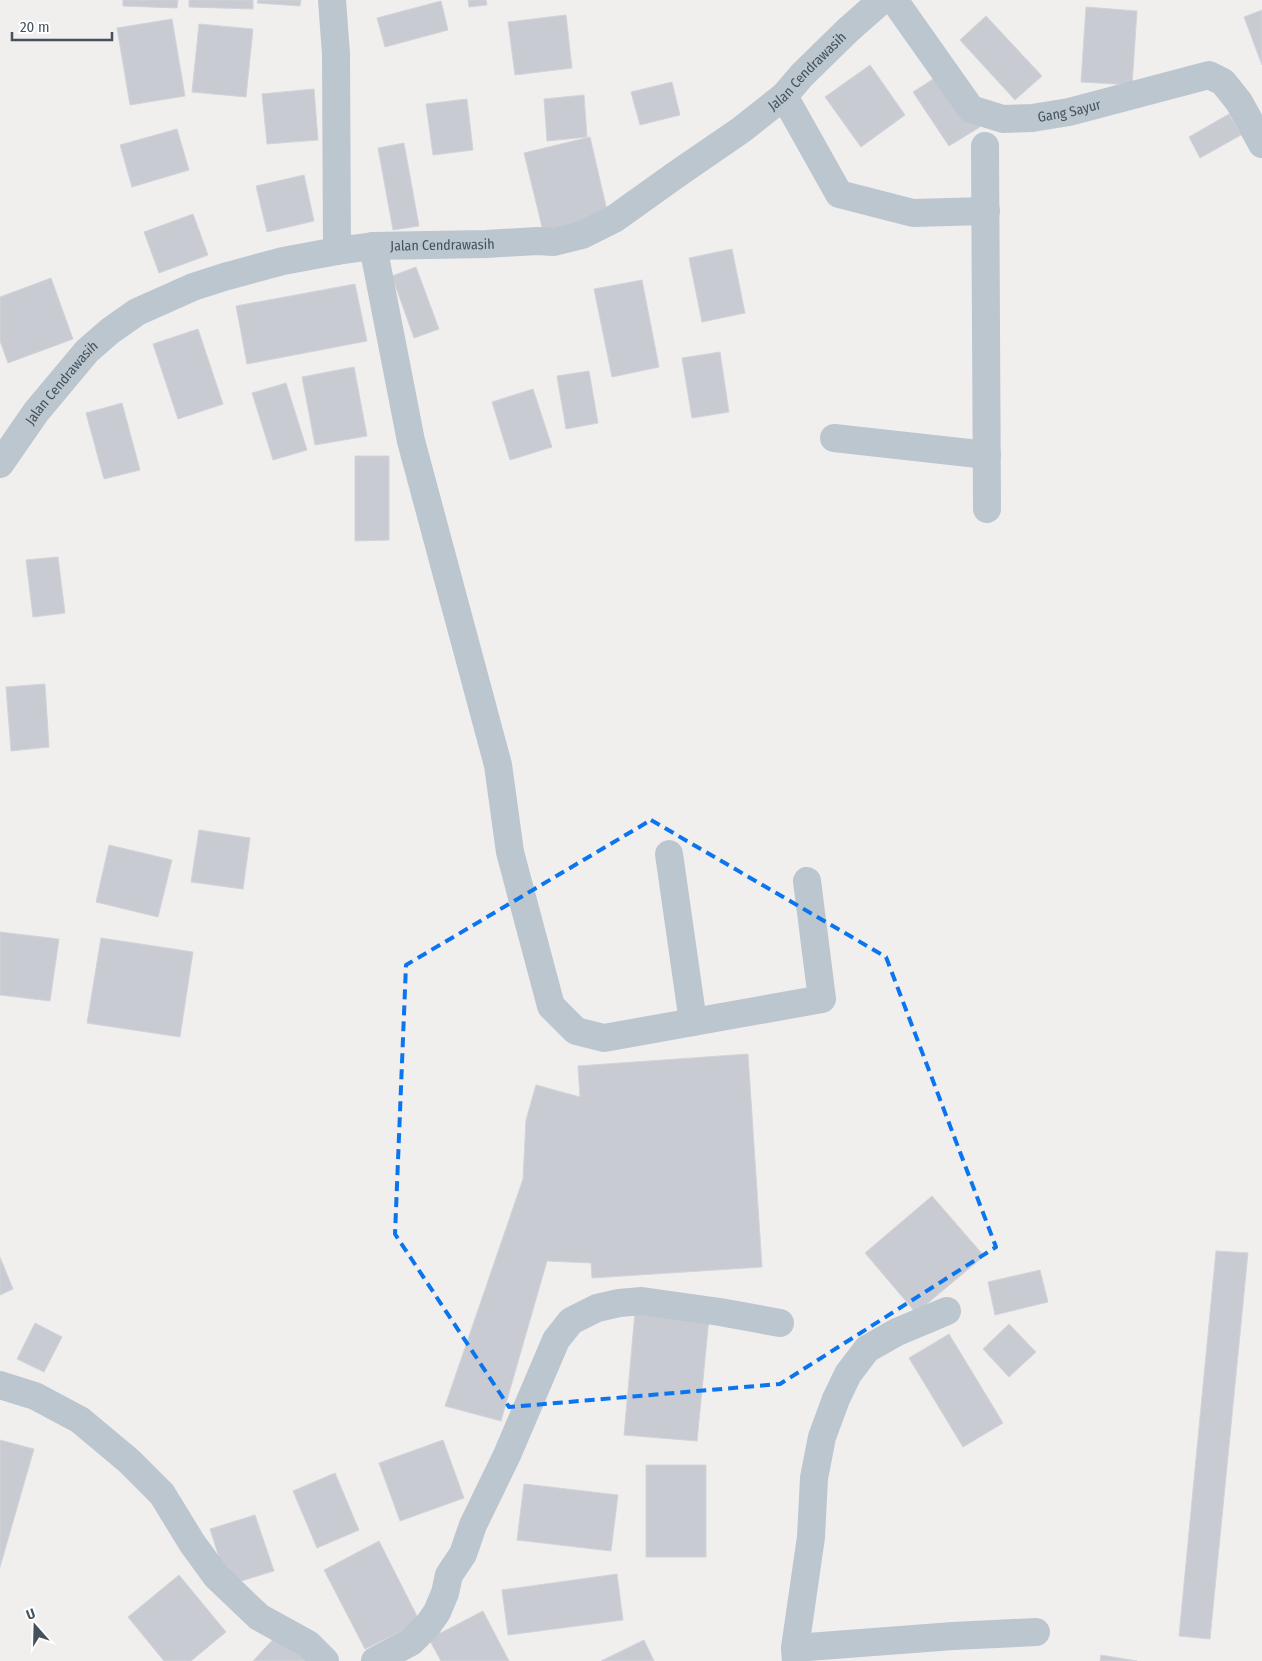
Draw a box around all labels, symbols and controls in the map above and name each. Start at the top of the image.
scale bar [12,10,112,42]
text: 20 m [20,18,50,36]
street label: Jalan Cendrawasih [764,28,850,114]
street label: Gang Sayur [1036,95,1103,125]
street label: Jalan Cendrawasih [390,235,495,254]
street label: Jalan Cendrawasih [21,337,101,428]
north arrow [10,1601,60,1651]
text: U [24,1605,37,1624]

